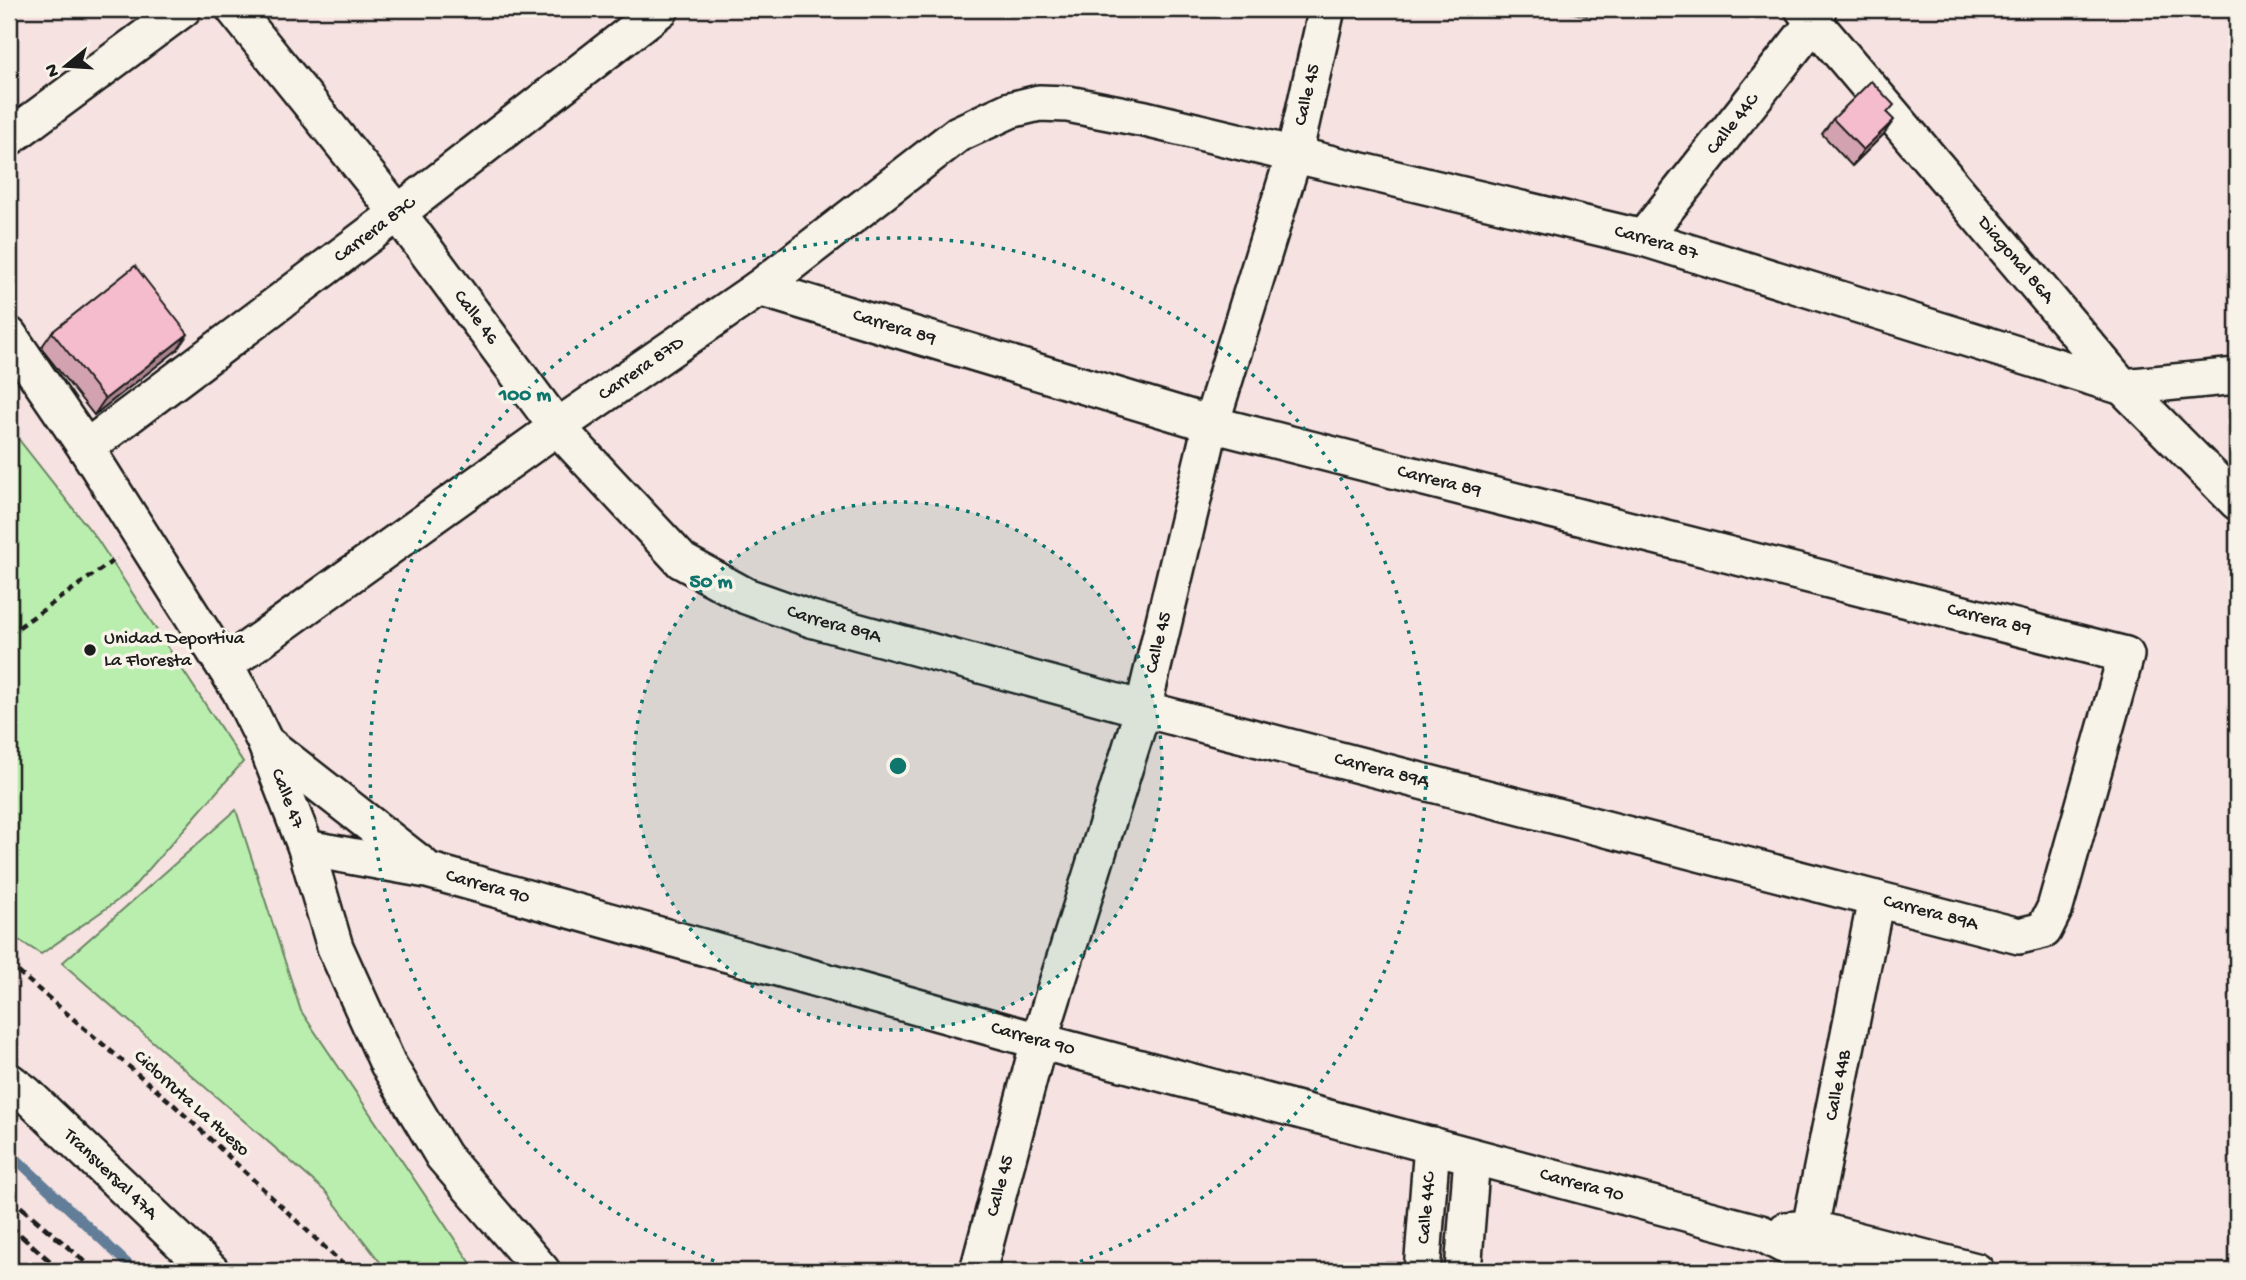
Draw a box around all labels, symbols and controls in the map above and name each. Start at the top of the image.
north arrow [32,32,102,102]
text: N [40,61,66,80]
street label: Calle 45 [1289,62,1326,128]
street label: Calle 44C [1702,88,1765,160]
street label: Carrera 87C [330,191,422,268]
street label: Diagonal 86A [1971,210,2060,310]
street label: Carrera 87 [1612,220,1702,266]
street label: Calle 46 [448,286,504,350]
street label: Carrera 89 [850,304,939,352]
street label: Carrera 87D [594,331,689,406]
text: 100 m [498,384,551,409]
street label: Carrera 89 [1395,460,1484,504]
text: 50 m [690,571,733,596]
street label: Carrera 89 [1945,598,2034,642]
street label: Carrera 89A [784,600,885,649]
street label: Calle 45 [1140,610,1177,676]
place label: Unidad Deportiva La Floresta [104,628,246,673]
marker: Unidad Deportiva La Floresta [82,642,98,658]
street label: Carrera 89A [1332,748,1433,795]
centre of rings [886,754,910,778]
street label: Calle 47 [265,765,309,833]
street label: Carrera 90 [443,864,533,910]
street label: Carrera 89A [1881,890,1982,937]
street label: Carrera 90 [988,1017,1078,1062]
street label: Ciclorruta La Hueso [128,1046,254,1162]
street label: Calle 44B [1820,1047,1857,1123]
street label: Transversal 47A [58,1123,164,1226]
street label: Calle 45 [981,1153,1020,1219]
street label: Carrera 90 [1537,1163,1627,1208]
street label: Calle 44C [1413,1170,1441,1245]

